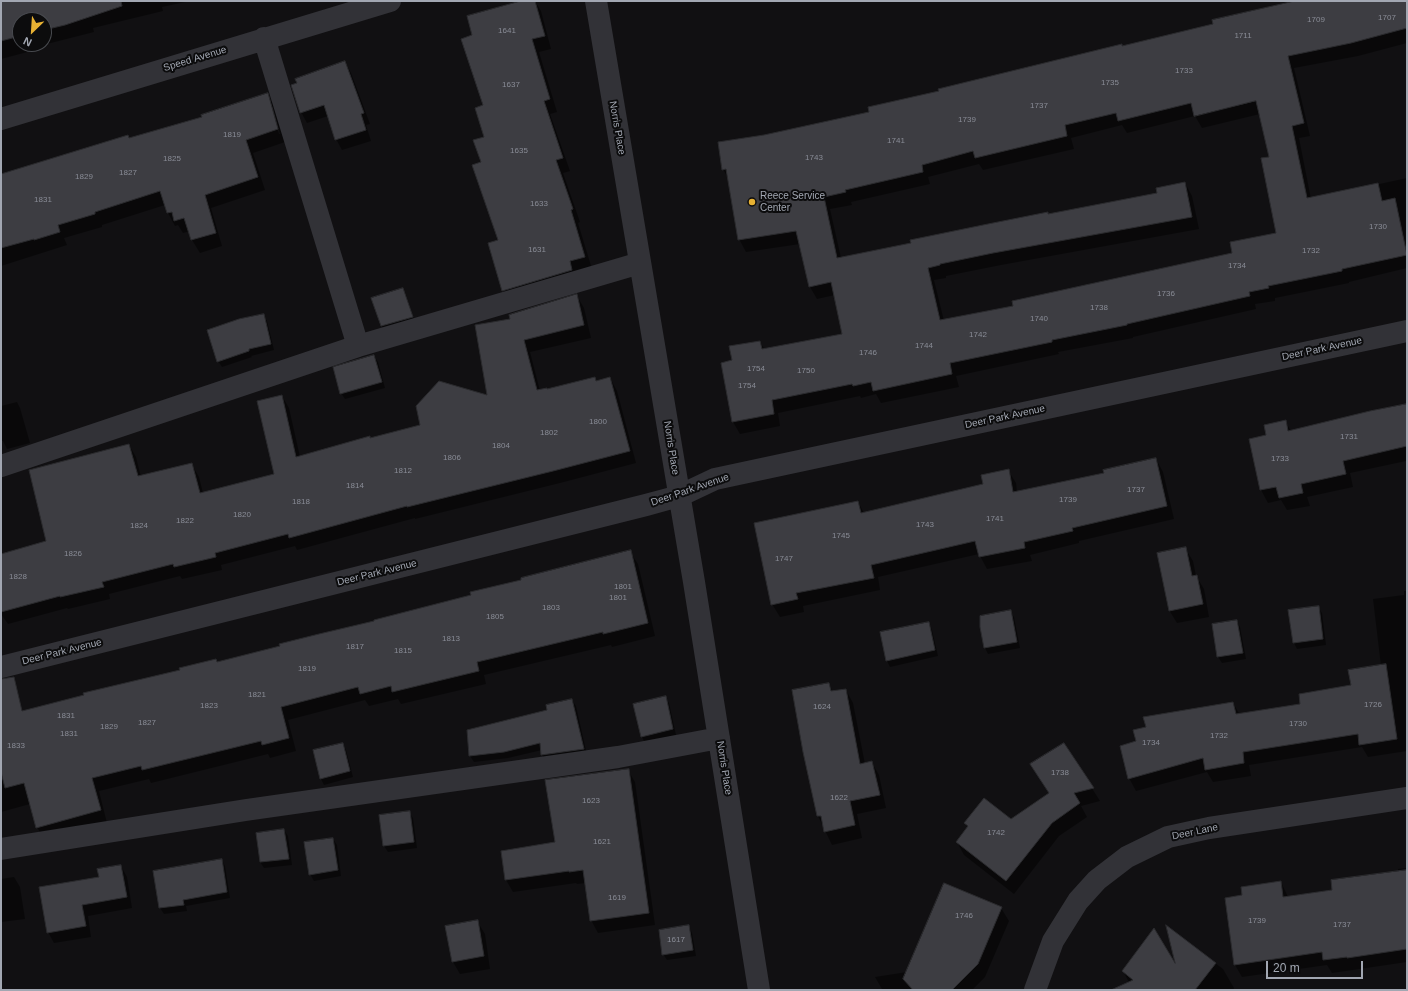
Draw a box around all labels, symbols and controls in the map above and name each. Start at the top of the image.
north arrow [12,12,52,52]
house number: 1707 [1378,13,1396,23]
house number: 1709 [1307,15,1325,25]
house number: 1641 [498,26,516,36]
house number: 1711 [1234,31,1252,41]
text: N [21,35,33,49]
street label: Speed Avenue [162,44,228,74]
house number: 1733 [1175,66,1193,76]
house number: 1735 [1101,78,1119,88]
house number: 1637 [502,80,520,90]
street label: Norris Place [606,100,628,156]
house number: 1737 [1030,101,1048,111]
house number: 1739 [958,115,976,125]
house number: 1819 [223,130,241,140]
house number: 1741 [887,136,905,146]
house number: 1635 [510,146,528,156]
house number: 1743 [805,153,823,163]
house number: 1825 [163,154,181,164]
house number: 1827 [119,168,137,178]
house number: 1829 [75,172,93,182]
place label: Reece Service Center [760,190,825,214]
house number: 1831 [34,195,52,205]
marker: Reece Service Center [747,197,757,207]
house number: 1633 [530,199,548,209]
house number: 1730 [1369,222,1387,232]
house number: 1631 [528,245,546,255]
house number: 1732 [1302,246,1320,256]
house number: 1734 [1228,261,1246,271]
house number: 1736 [1157,289,1175,299]
house number: 1738 [1090,303,1108,313]
house number: 1740 [1030,314,1048,324]
house number: 1742 [969,330,987,340]
street label: Deer Park Avenue [1281,335,1363,363]
house number: 1744 [915,341,933,351]
house number: 1746 [859,348,877,358]
house number: 1754 [747,364,765,374]
house number: 1750 [797,366,815,376]
house number: 1754 [738,381,756,391]
street label: Deer Park Avenue [964,403,1046,431]
house number: 1800 [589,417,607,427]
street label: Norris Place [661,420,681,476]
house number: 1802 [540,428,558,438]
house number: 1731 [1340,432,1358,442]
house number: 1804 [492,441,510,451]
house number: 1806 [443,453,461,463]
house number: 1733 [1271,454,1289,464]
house number: 1812 [394,466,412,476]
street label: Deer Park Avenue [650,471,730,509]
house number: 1814 [346,481,364,491]
house number: 1737 [1127,485,1145,495]
house number: 1739 [1059,495,1077,505]
house number: 1818 [292,497,310,507]
house number: 1820 [233,510,251,520]
house number: 1741 [986,514,1004,524]
house number: 1822 [176,516,194,526]
house number: 1743 [916,520,934,530]
house number: 1824 [130,521,148,531]
house number: 1745 [832,531,850,541]
house number: 1826 [64,549,82,559]
house number: 1747 [775,554,793,564]
street label: Deer Park Avenue [336,557,418,589]
house number: 1828 [9,572,27,582]
house number: 1801 [614,582,632,592]
house number: 1801 [609,593,627,603]
house number: 1803 [542,603,560,613]
house number: 1805 [486,612,504,622]
house number: 1813 [442,634,460,644]
street label: Deer Park Avenue [21,636,103,668]
house number: 1817 [346,642,364,652]
house number: 1815 [394,646,412,656]
house number: 1819 [298,664,316,674]
house number: 1821 [248,690,266,700]
house number: 1726 [1364,700,1382,710]
house number: 1823 [200,701,218,711]
house number: 1624 [813,702,831,712]
house number: 1831 [57,711,75,721]
house number: 1827 [138,718,156,728]
house number: 1730 [1289,719,1307,729]
house number: 1829 [100,722,118,732]
house number: 1831 [60,729,78,739]
house number: 1732 [1210,731,1228,741]
house number: 1734 [1142,738,1160,748]
street label: Norris Place [714,740,734,796]
house number: 1833 [7,741,25,751]
house number: 1738 [1051,768,1069,778]
house number: 1622 [830,793,848,803]
house number: 1623 [582,796,600,806]
street label: Deer Lane [1171,821,1219,843]
house number: 1742 [987,828,1005,838]
house number: 1621 [593,837,611,847]
house number: 1619 [608,893,626,903]
house number: 1746 [955,911,973,921]
house number: 1739 [1248,916,1266,926]
house number: 1737 [1333,920,1351,930]
house number: 1617 [667,935,685,945]
scale bar [1268,953,1365,979]
text: 20 m [1273,961,1300,975]

